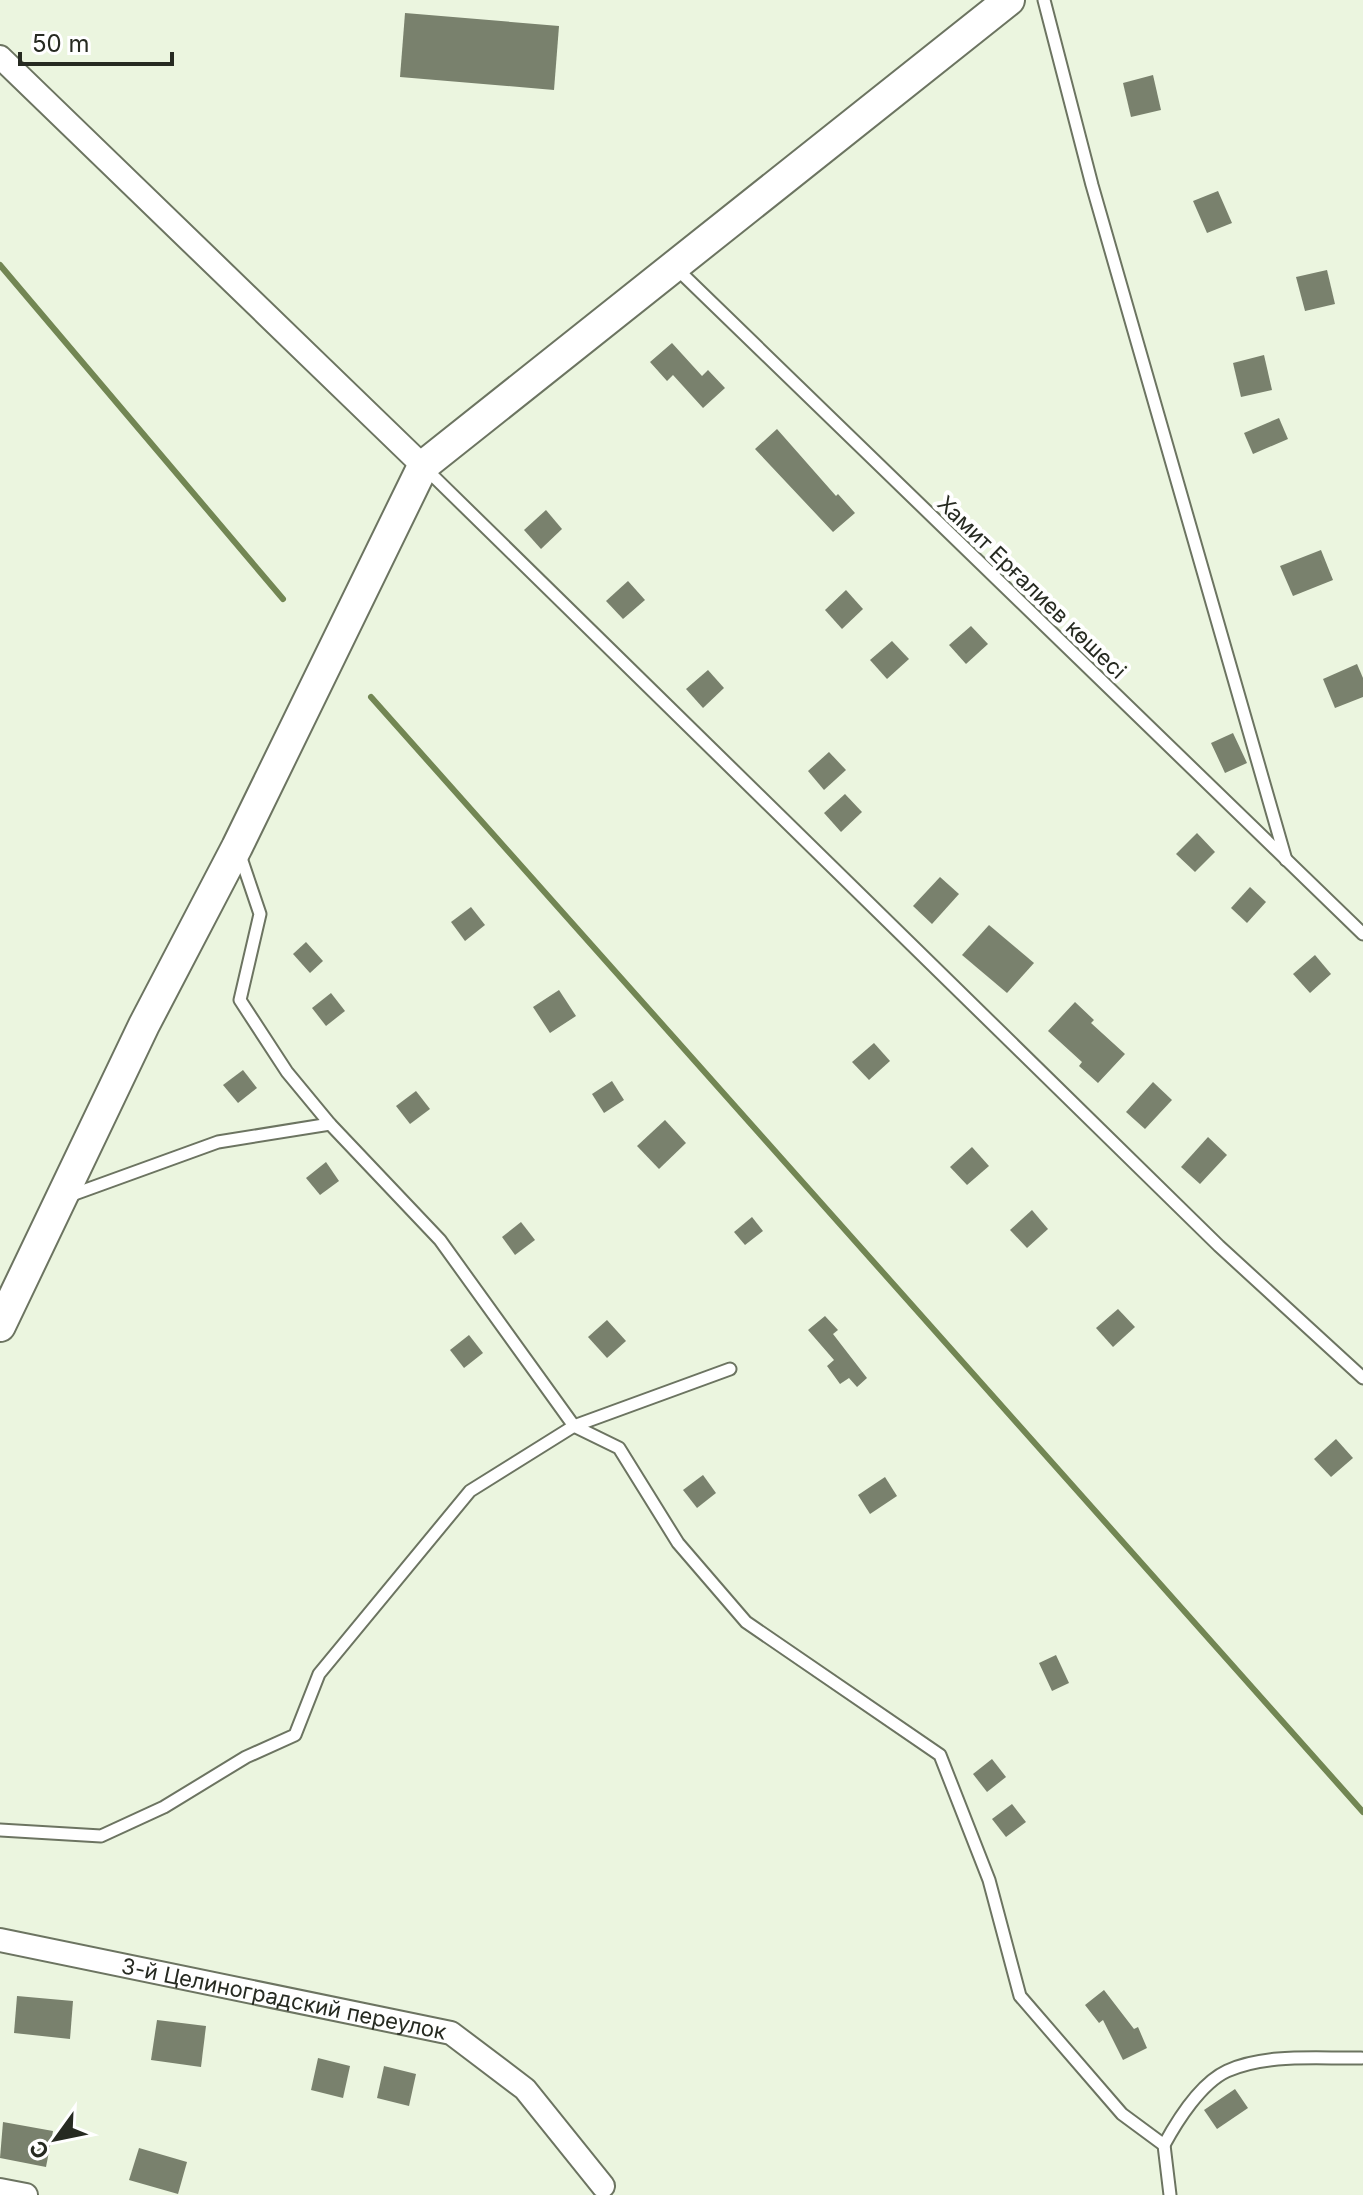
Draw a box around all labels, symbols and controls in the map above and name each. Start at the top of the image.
scale bar [20,16,172,66]
text: 50 m [32,29,90,58]
street label: Хамит Ерғалиев көшесі [932,490,1132,684]
street label: 3-й Целиноградский переулок [119,1952,449,2045]
north arrow [16,2099,96,2179]
text: С [24,2136,55,2164]

